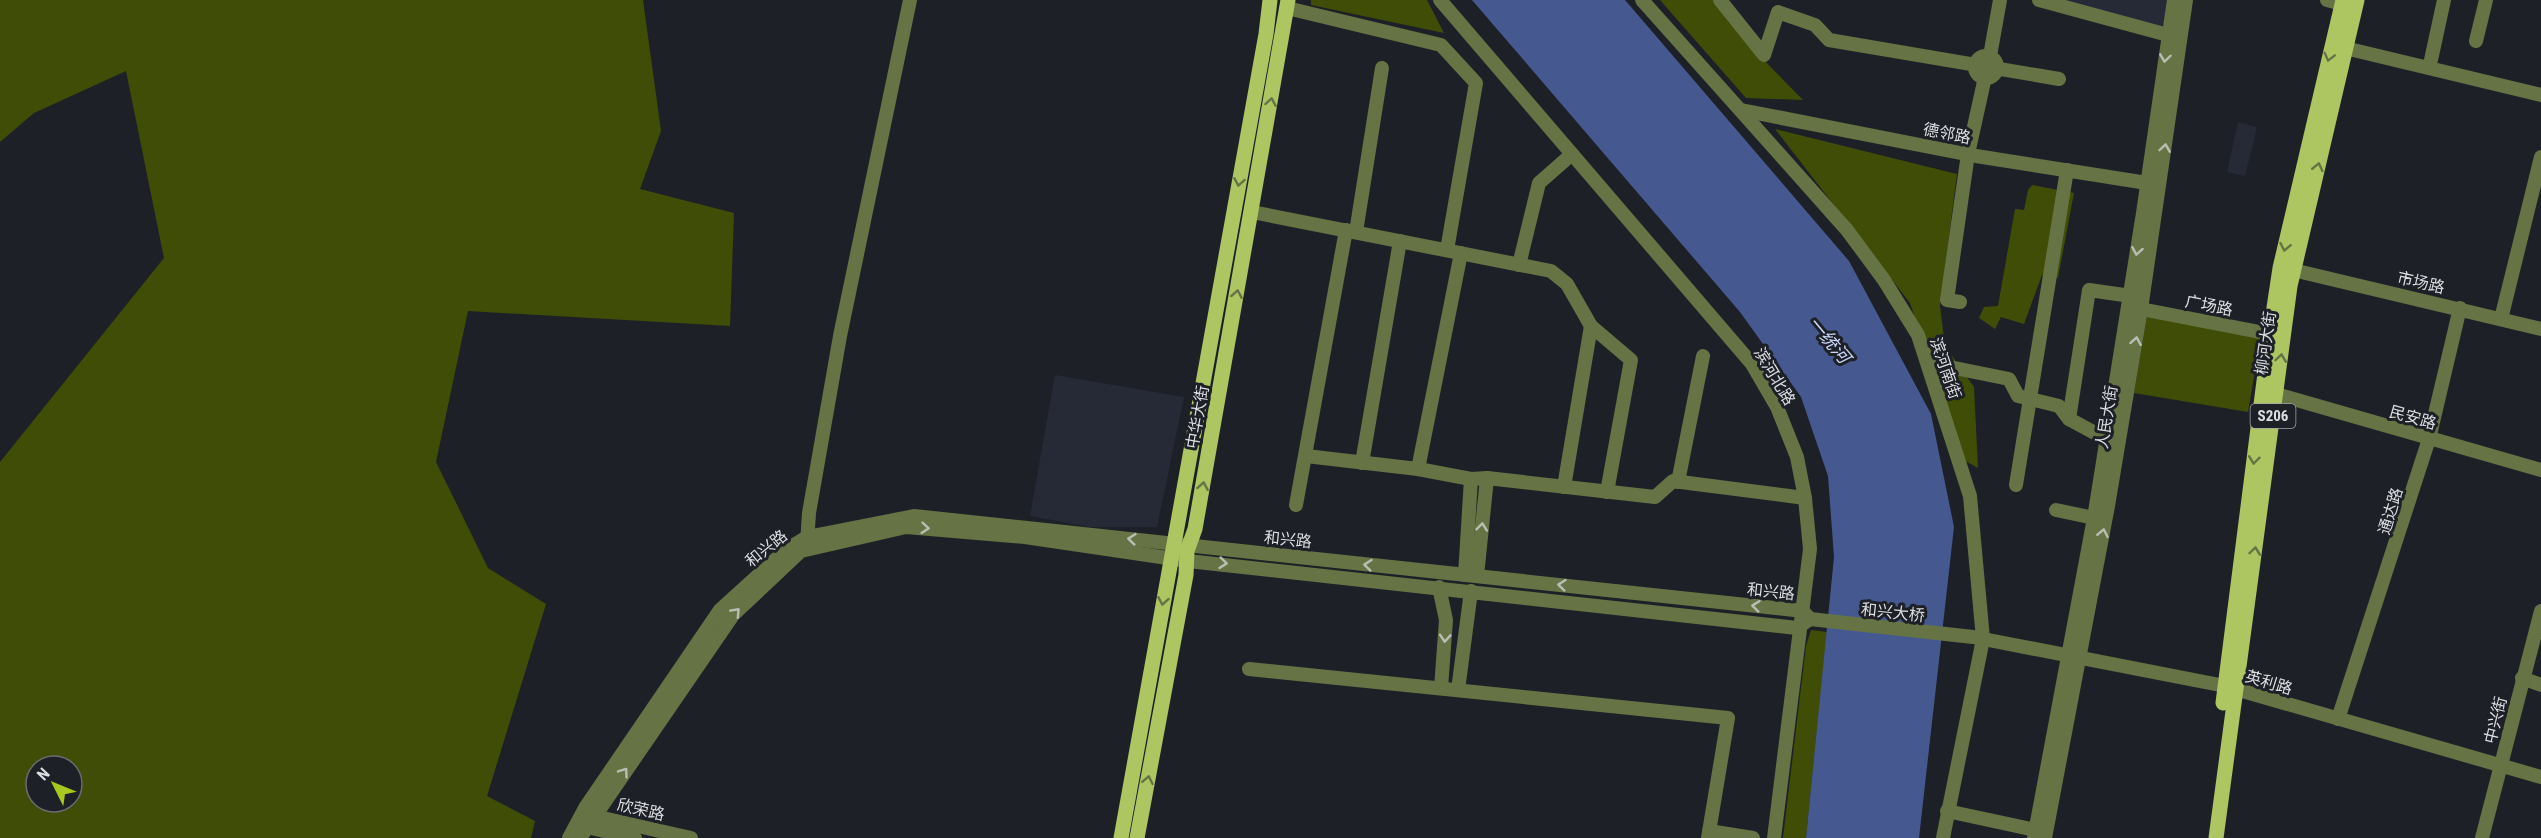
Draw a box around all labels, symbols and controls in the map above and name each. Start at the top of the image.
one-way arrow [2323,52,2336,62]
one-way arrow [2159,53,2171,62]
one-way arrow [1264,98,1277,108]
street label: 德邻路 [1922,120,1972,147]
one-way arrow [2158,143,2171,153]
one-way arrow [2310,162,2323,172]
one-way arrow [1233,177,1246,187]
one-way arrow [2279,241,2292,251]
one-way arrow [2131,246,2143,255]
street label: 市场路 [2395,268,2446,297]
one-way arrow [1231,290,1243,299]
street label: 广场路 [2184,292,2234,319]
street label: 柳河大街 [2252,310,2279,376]
water label: 一统河 [1804,312,1857,369]
street label: 滨河南街 [1926,335,1965,402]
one-way arrow [2129,336,2142,346]
street label: 滨河北路 [1750,344,1799,409]
one-way arrow [2274,353,2286,362]
street label: 中华大街 [1183,384,1212,450]
street label: 人民大街 [2092,384,2121,450]
street label: 民安路 [2387,402,2439,433]
road number: S206 [2250,404,2296,428]
one-way arrow [2248,456,2260,465]
one-way arrow [1196,482,1209,492]
street label: 通达路 [2374,485,2407,537]
one-way arrow [920,522,929,535]
one-way arrow [1475,522,1488,532]
street label: 和兴路 [742,526,791,571]
street label: 和兴路 [1263,528,1313,551]
one-way arrow [2096,528,2109,538]
one-way arrow [1128,533,1137,546]
one-way arrow [2248,547,2260,556]
one-way arrow [1218,556,1227,569]
one-way arrow [1363,559,1373,571]
one-way arrow [1557,579,1566,592]
street label: 和兴路 [1746,580,1796,603]
one-way arrow [1157,596,1170,606]
one-way arrow [1751,600,1760,613]
street label: 和兴大桥 [1860,600,1926,625]
one-way arrow [729,609,740,619]
one-way arrow [1439,633,1452,642]
street label: 英利路 [2243,666,2295,699]
street label: 中兴街 [2480,695,2511,746]
north arrow [24,754,84,814]
text: N [33,764,54,784]
one-way arrow [617,767,628,778]
one-way arrow [1141,776,1154,786]
street label: 欣荣路 [615,795,666,824]

